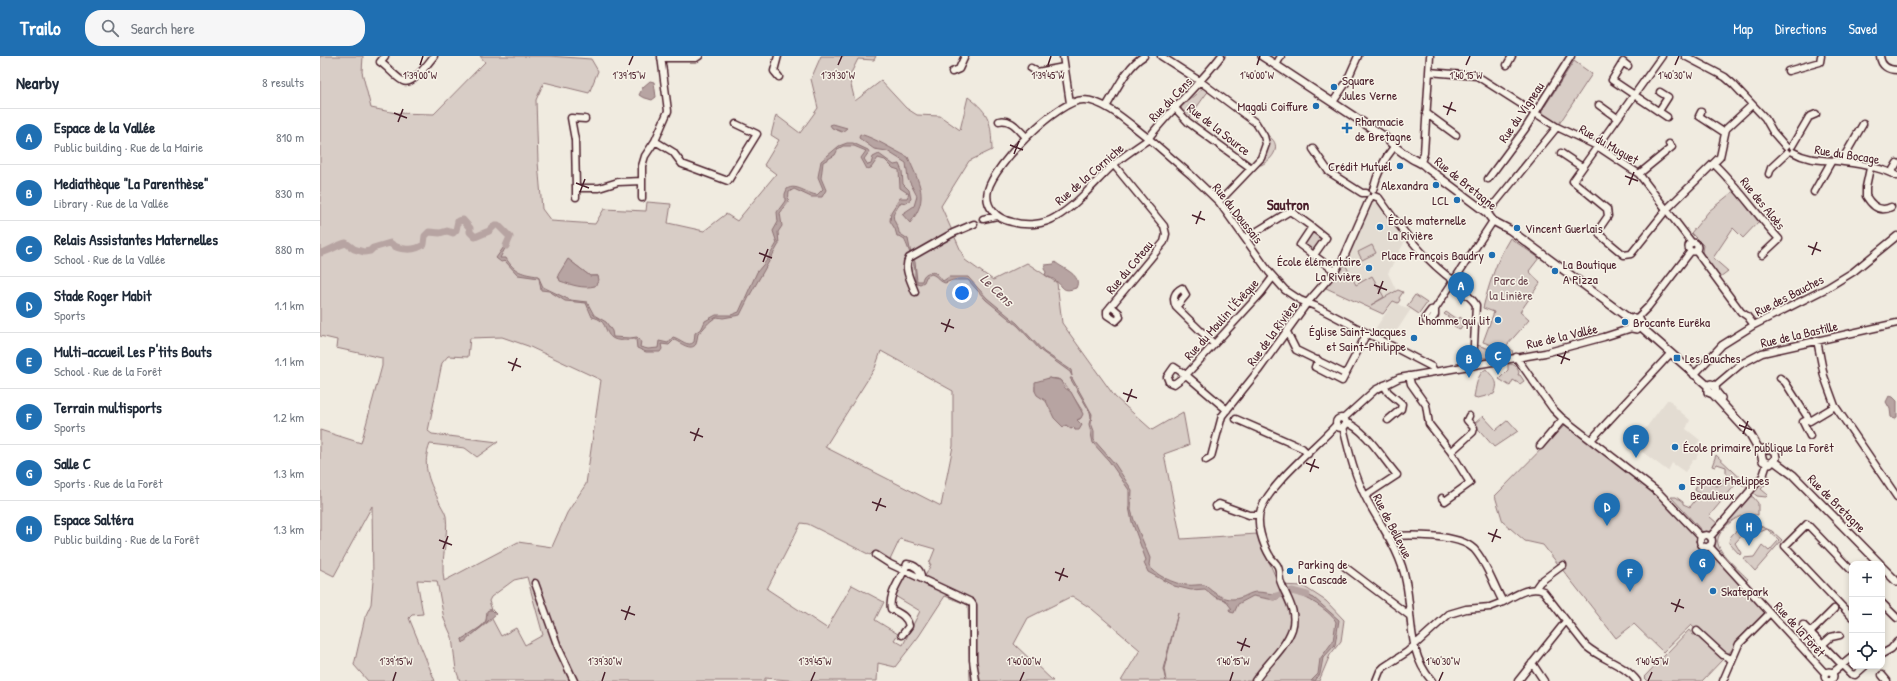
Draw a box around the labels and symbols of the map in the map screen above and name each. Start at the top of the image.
text: 1°39'00"W [403,69,438,82]
text: 1°39'15"W [613,69,646,82]
text: 1°39'30"W [821,69,856,82]
text: 1°39'45"W [1032,69,1065,82]
text: 1°40'00"W [1240,69,1275,82]
text: 1°40'15"W [1450,69,1483,82]
text: 1°40'30"W [1658,69,1693,82]
place label: Square Jules Verne [1342,71,1397,104]
street label: Rue du Cens [1144,73,1196,125]
street label: Rue du Vigneau [1494,78,1548,146]
marker: Square Jules Verne [1329,82,1339,92]
place label: Magali Coiffure [1237,97,1308,115]
street label: Rue de la Source [1184,99,1254,159]
marker: Magali Coiffure [1311,101,1321,111]
place label: Pharmacie de Bretagne [1355,112,1411,145]
street label: Rue du Muguet [1576,120,1643,169]
marker: Pharmacie de Bretagne [1342,123,1352,133]
street label: Rue de la Corniche [1051,139,1127,209]
street label: Rue du Bocage [1813,140,1881,168]
street label: Rue de Bretagne [1431,152,1501,214]
place label: Crédit Mutuel [1328,157,1393,175]
marker: Crédit Mutuel [1395,161,1405,171]
street label: Rue des Aloès [1736,173,1790,233]
place label: Alexandra [1381,176,1428,194]
street label: Rue du Doussais [1209,179,1267,247]
marker: Alexandra [1431,180,1441,190]
place label: LCL [1432,191,1449,209]
district label: Sautron [1267,194,1309,215]
marker: LCL [1452,195,1462,205]
place label: École maternelle La Rivière [1388,211,1466,244]
place label: Vincent Guerlais [1525,219,1603,237]
marker: École maternelle La Rivière [1375,222,1385,232]
marker: Vincent Guerlais [1512,223,1522,233]
street label: Rue du Coteau [1101,236,1157,298]
place label: Place François Baudry [1381,246,1484,264]
marker: Place François Baudry [1487,250,1497,260]
place label: École élémentaire La Rivière [1277,252,1361,285]
place label: La Boutique A Pizza [1563,255,1617,288]
marker: École élémentaire La Rivière [1364,263,1374,273]
marker: La Boutique A Pizza [1550,266,1560,276]
water label: Le Cens [977,269,1019,311]
street label: Rue des Bauches [1751,270,1827,320]
park label: Parc de la Linière [1489,271,1533,304]
pin: A [1448,272,1474,305]
street label: Rue du Moulin l'Évêque [1180,274,1262,364]
your location [952,283,972,303]
street label: Rue de la Rivière [1242,297,1302,369]
place label: L'homme qui lit [1419,311,1491,329]
place label: Brocante Eurêka [1633,313,1710,331]
marker: L'homme qui lit [1493,315,1503,325]
street label: Rue de la Bastille [1759,316,1839,352]
marker: Brocante Eurêka [1620,317,1630,327]
street label: Rue de la Vallée [1525,319,1599,353]
place label: Église Saint-Jacques et Saint-Philippe [1309,322,1406,355]
marker: Église Saint-Jacques et Saint-Philippe [1409,333,1419,343]
pin: C [1485,342,1511,375]
pin: B [1456,345,1482,378]
place label: Les Bauches [1685,349,1741,367]
marker: Les Bauches [1672,353,1682,363]
pin: E [1623,425,1649,458]
place label: École primaire publique La Forêt [1683,438,1834,456]
marker: École primaire publique La Forêt [1670,442,1680,452]
street label: Rue de Bretagne [1804,470,1870,536]
place label: Espace Phelippes Beaulieux [1690,471,1769,504]
marker: Espace Phelippes Beaulieux [1677,482,1687,492]
street label: Rue de Bellevue [1369,490,1417,562]
pin: D [1594,493,1620,526]
pin: H [1736,513,1762,546]
pin: G [1689,549,1715,582]
place label: Parking de la Cascade [1298,555,1348,588]
pin: F [1617,559,1643,592]
marker: Parking de la Cascade [1285,566,1295,576]
place label: Skatepark [1721,582,1769,600]
marker: Skatepark [1708,586,1718,596]
street label: Rue de la Forêt [1770,597,1830,661]
text: 1°39'15"W [380,655,413,668]
text: 1°39'30"W [588,655,623,668]
text: 1°39'45"W [799,655,832,668]
text: 1°40'00"W [1007,655,1042,668]
text: 1°40'15"W [1217,655,1250,668]
text: 1°40'30"W [1426,655,1461,668]
text: 1°40'45"W [1636,655,1669,668]

